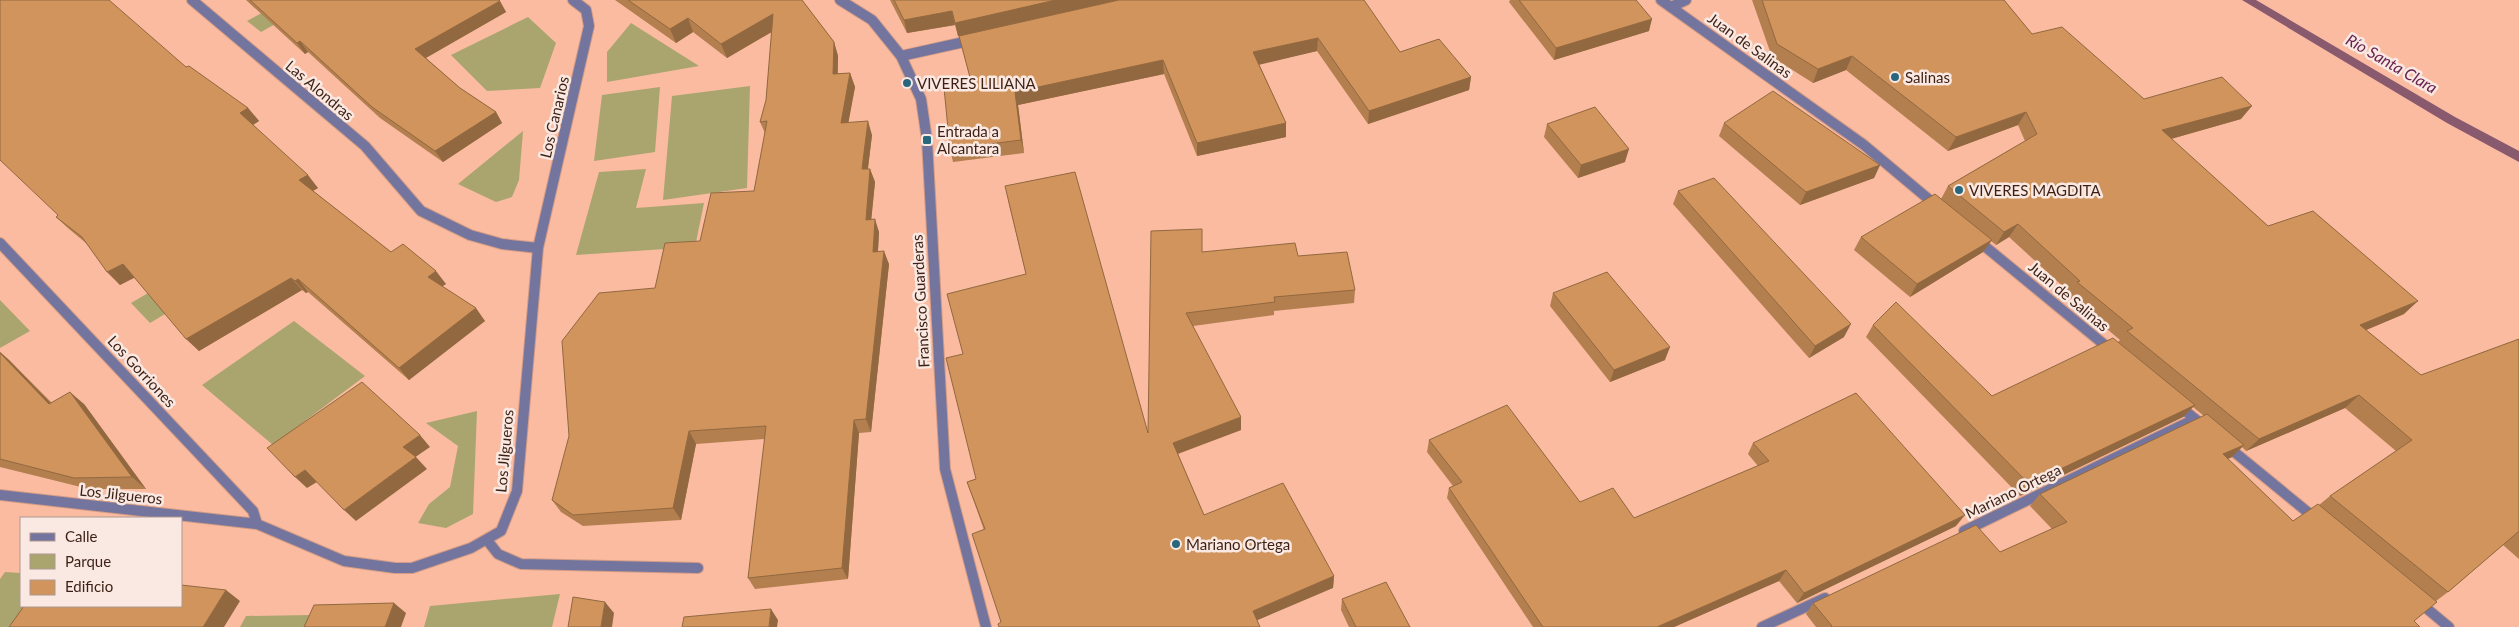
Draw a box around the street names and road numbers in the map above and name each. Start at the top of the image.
street label: Juan de Salinas [1705,9,1795,81]
street label: Las Alondras [282,56,358,124]
street label: Los Canarios [536,74,572,160]
street label: Francisco Guarderas [908,234,932,368]
street label: Juan de Salinas [2025,257,2113,335]
street label: Los Gorriones [104,332,180,410]
street label: Los Jilgueros [491,409,517,493]
street label: Mariano Ortega [1962,460,2064,522]
street label: Los Jilgueros [79,481,163,507]

